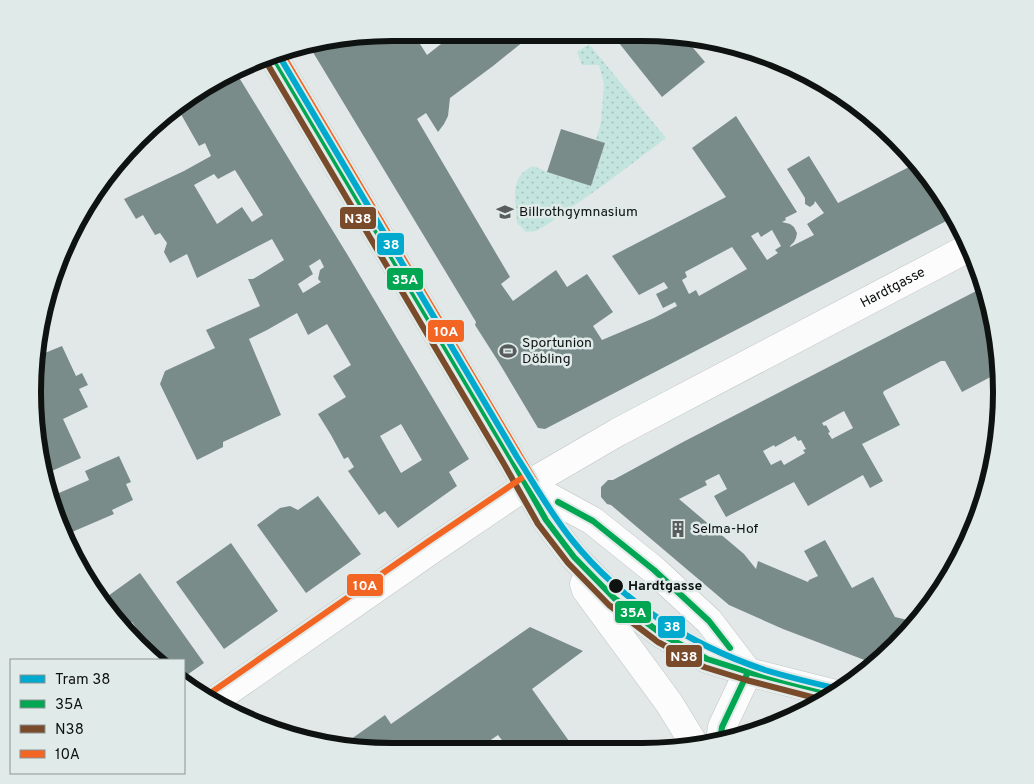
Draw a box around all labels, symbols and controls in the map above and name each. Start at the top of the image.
school or university icon: Billrothgymnasium [495,202,515,222]
place label: Billrothgymnasium [519,204,638,221]
line badge: N38 [339,206,377,230]
text: N38 [344,211,372,228]
line badge: 38 [376,232,405,256]
text: 38 [382,237,400,254]
street label: Hardtgasse [857,264,928,312]
line badge: 35A [386,267,424,291]
text: 35A [392,272,418,289]
line badge: 10A [427,319,465,343]
text: 10A [434,324,458,341]
place label: Sportunion Döbling [522,335,592,368]
sports icon: Sportunion Döbling [498,341,518,361]
building icon: Selma-Hof [668,519,688,539]
place label: Selma-Hof [692,521,759,538]
line badge: 10A [346,573,384,597]
marker: Hardtgasse [607,577,625,595]
text: 10A [353,578,377,595]
place label: Hardtgasse [628,578,703,595]
line badge: 35A [614,600,652,624]
text: 35A [620,605,646,622]
line badge: 38 [657,615,686,639]
text: 38 [663,619,681,636]
line badge: N38 [665,644,703,668]
text: N38 [670,649,698,666]
legend [10,659,185,774]
text: Tram 38 [55,671,110,690]
text: 35A [55,696,83,715]
text: N38 [55,721,84,740]
text: 10A [55,746,80,765]

